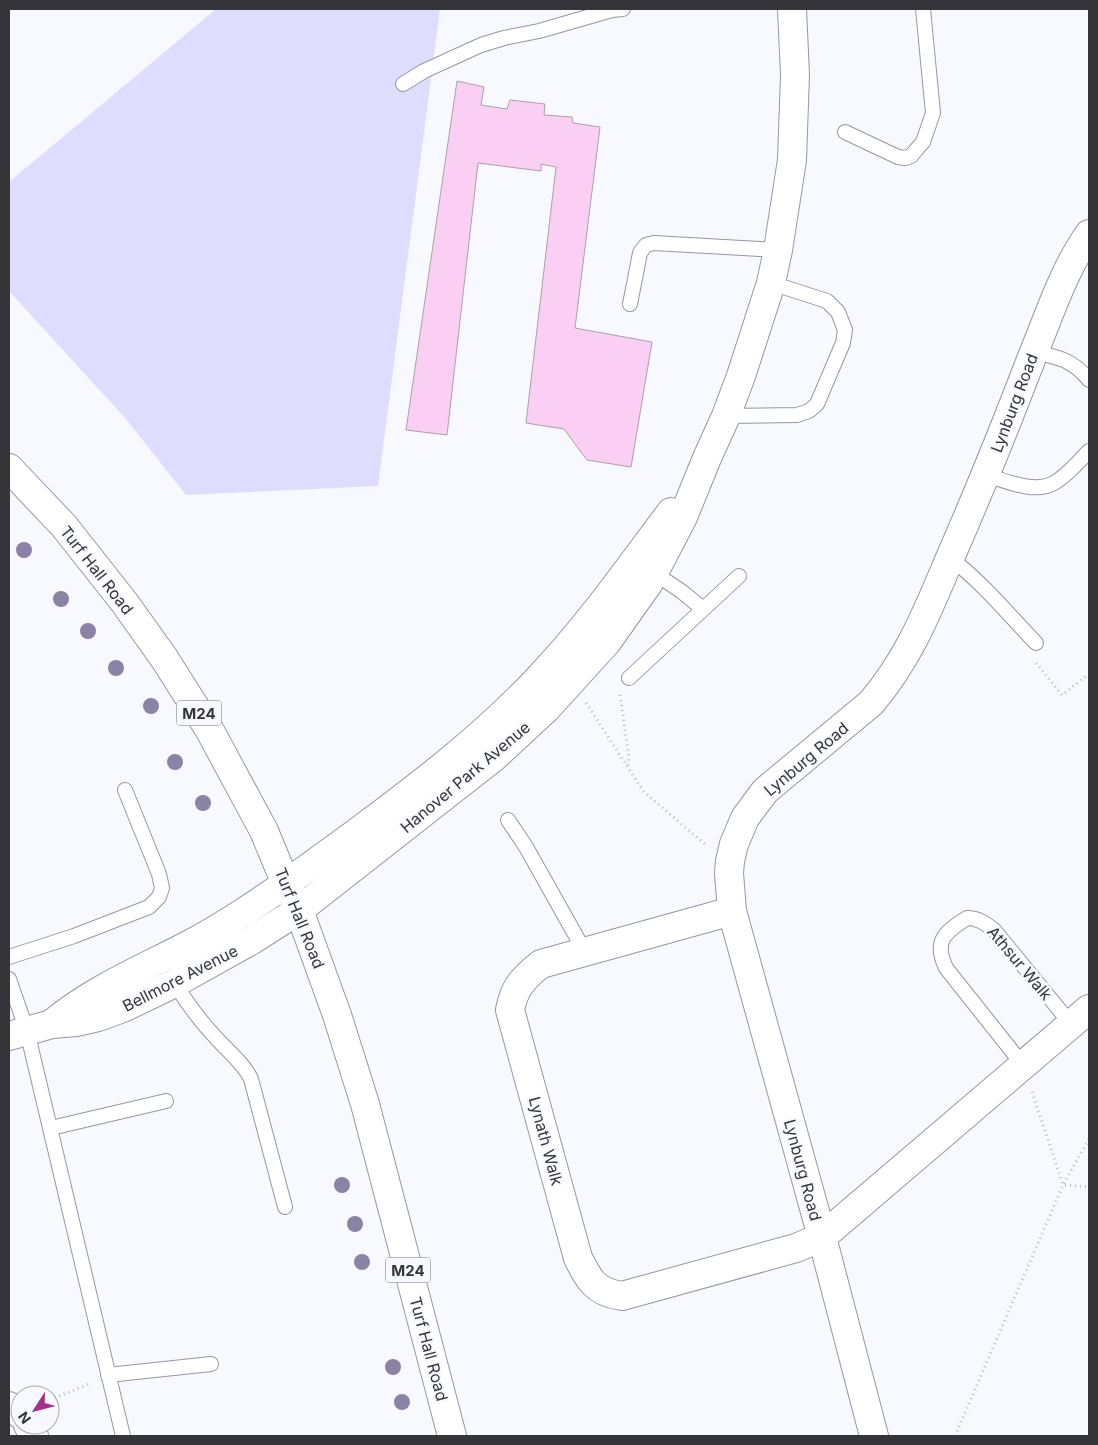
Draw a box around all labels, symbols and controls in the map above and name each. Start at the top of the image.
street label: Lynburg Road [986,351,1042,455]
street label: Turf Hall Road [56,522,138,618]
road number: M24 [176,700,222,726]
street label: Hanover Park Avenue [396,717,534,837]
street label: Lynburg Road [760,718,852,800]
street label: Turf Hall Road [271,865,329,971]
street label: Athsur Walk [983,922,1057,1004]
street label: Bellmore Avenue [119,940,241,1016]
street label: Lynath Walk [525,1094,568,1188]
street label: Lynburg Road [780,1117,826,1223]
road number: M24 [386,1258,430,1282]
street label: Turf Hall Road [405,1295,453,1403]
north arrow [10,1385,60,1435]
text: N [14,1409,34,1427]

